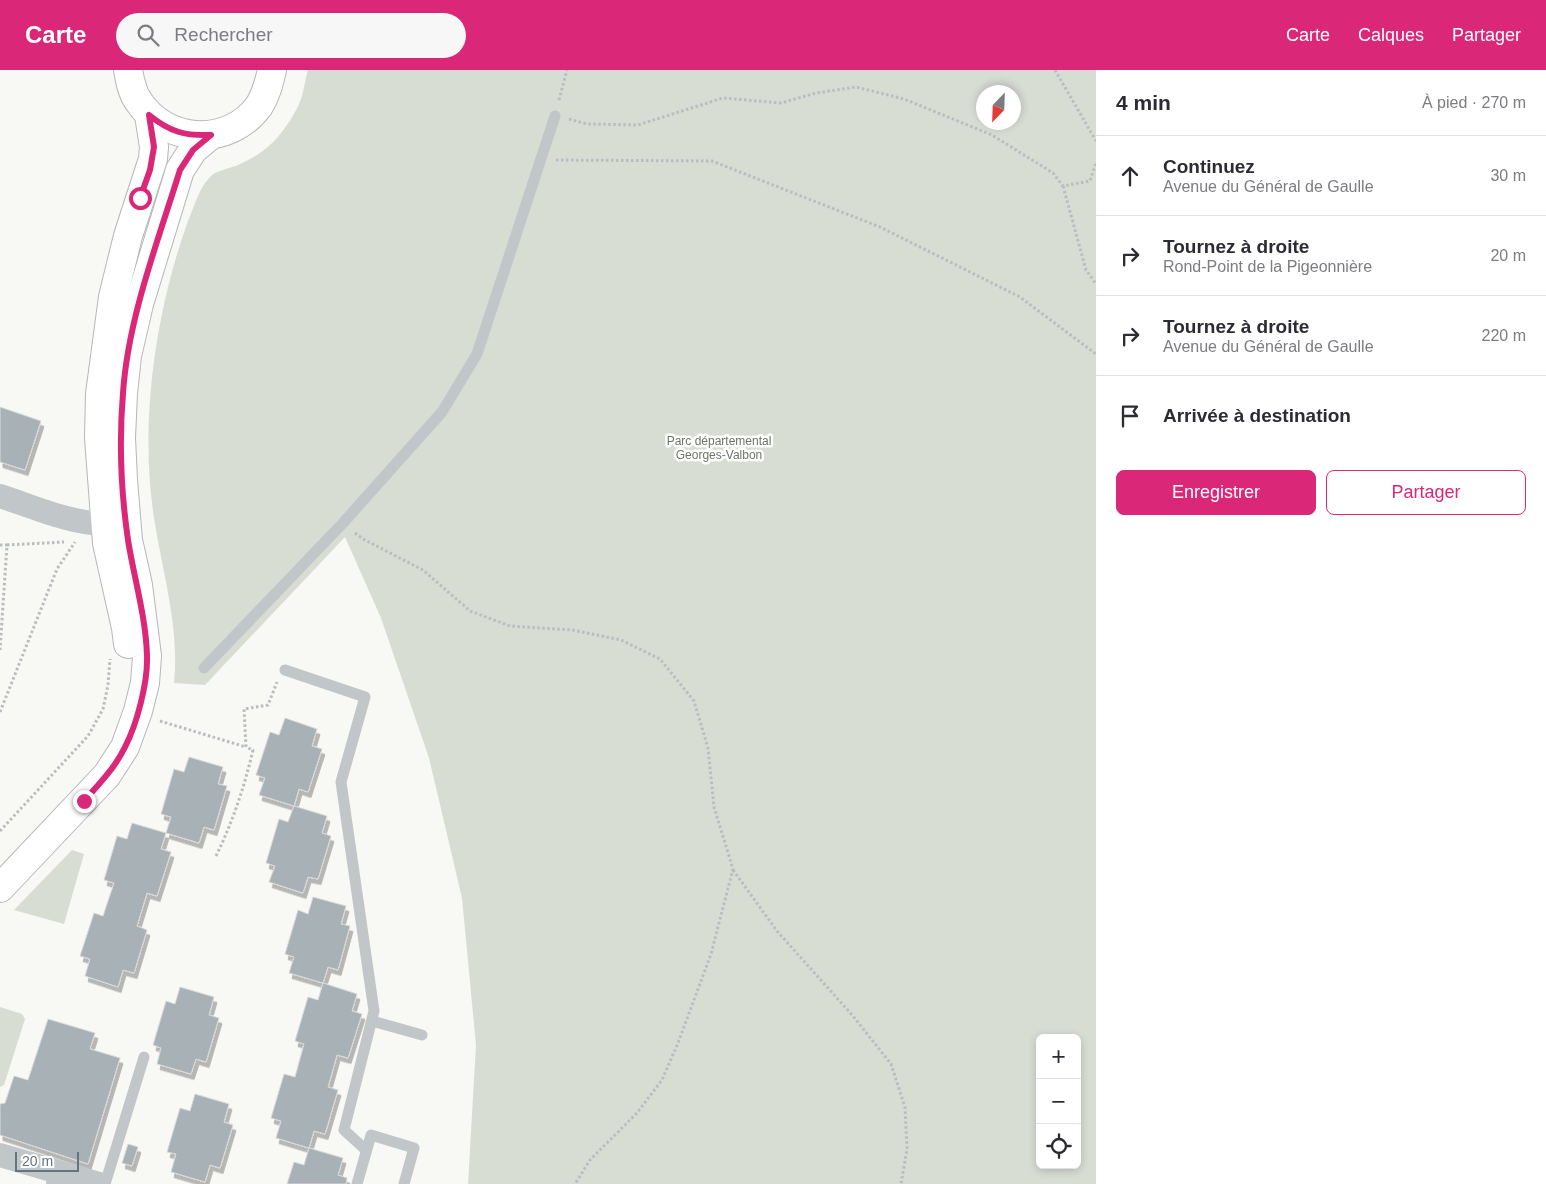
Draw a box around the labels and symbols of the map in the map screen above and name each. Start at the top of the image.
north arrow [976,85,1021,130]
route start [129,187,152,210]
park label: Parc départemental Georges-Valbon [667,434,771,462]
route end [73,790,96,813]
scale bar [15,1149,79,1172]

